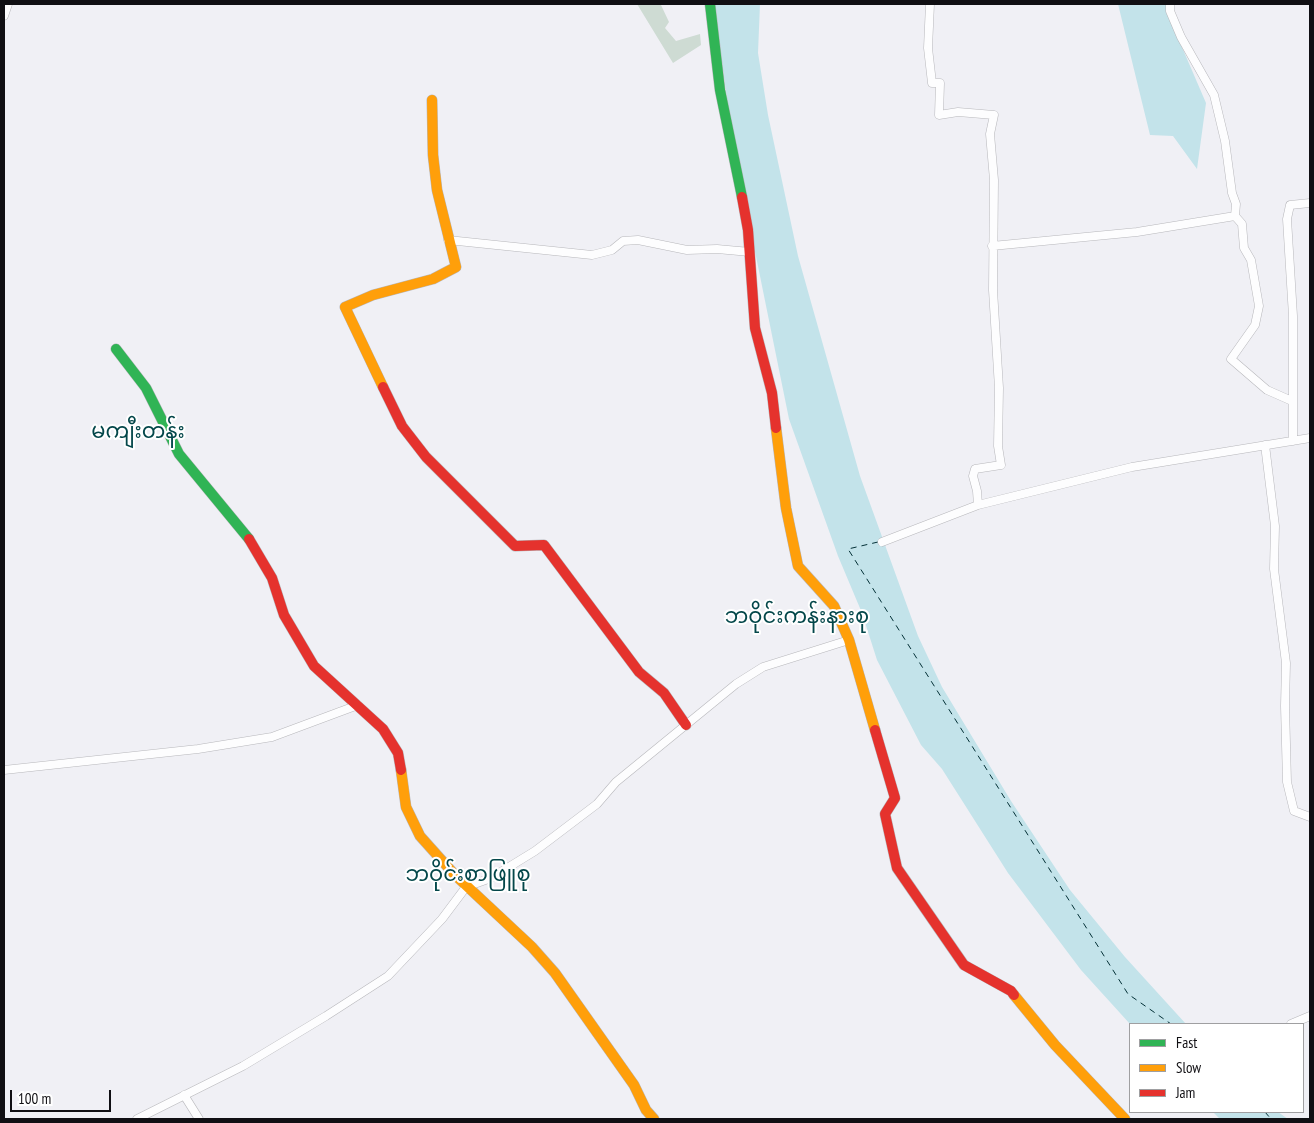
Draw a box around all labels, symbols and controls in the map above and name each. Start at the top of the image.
district label: မကျီးတန်း [91,419,185,445]
district label: ဘဝိုင်းကန်းနားစု [725,604,869,630]
district label: ဘဝိုင်းစာဖြူစု [405,862,531,888]
legend [1129,1023,1304,1113]
text: Fast [1176,1033,1197,1052]
text: Slow [1176,1058,1201,1077]
scale bar [12,1080,114,1112]
text: Jam [1176,1083,1195,1102]
text: 100 m [18,1089,51,1108]

